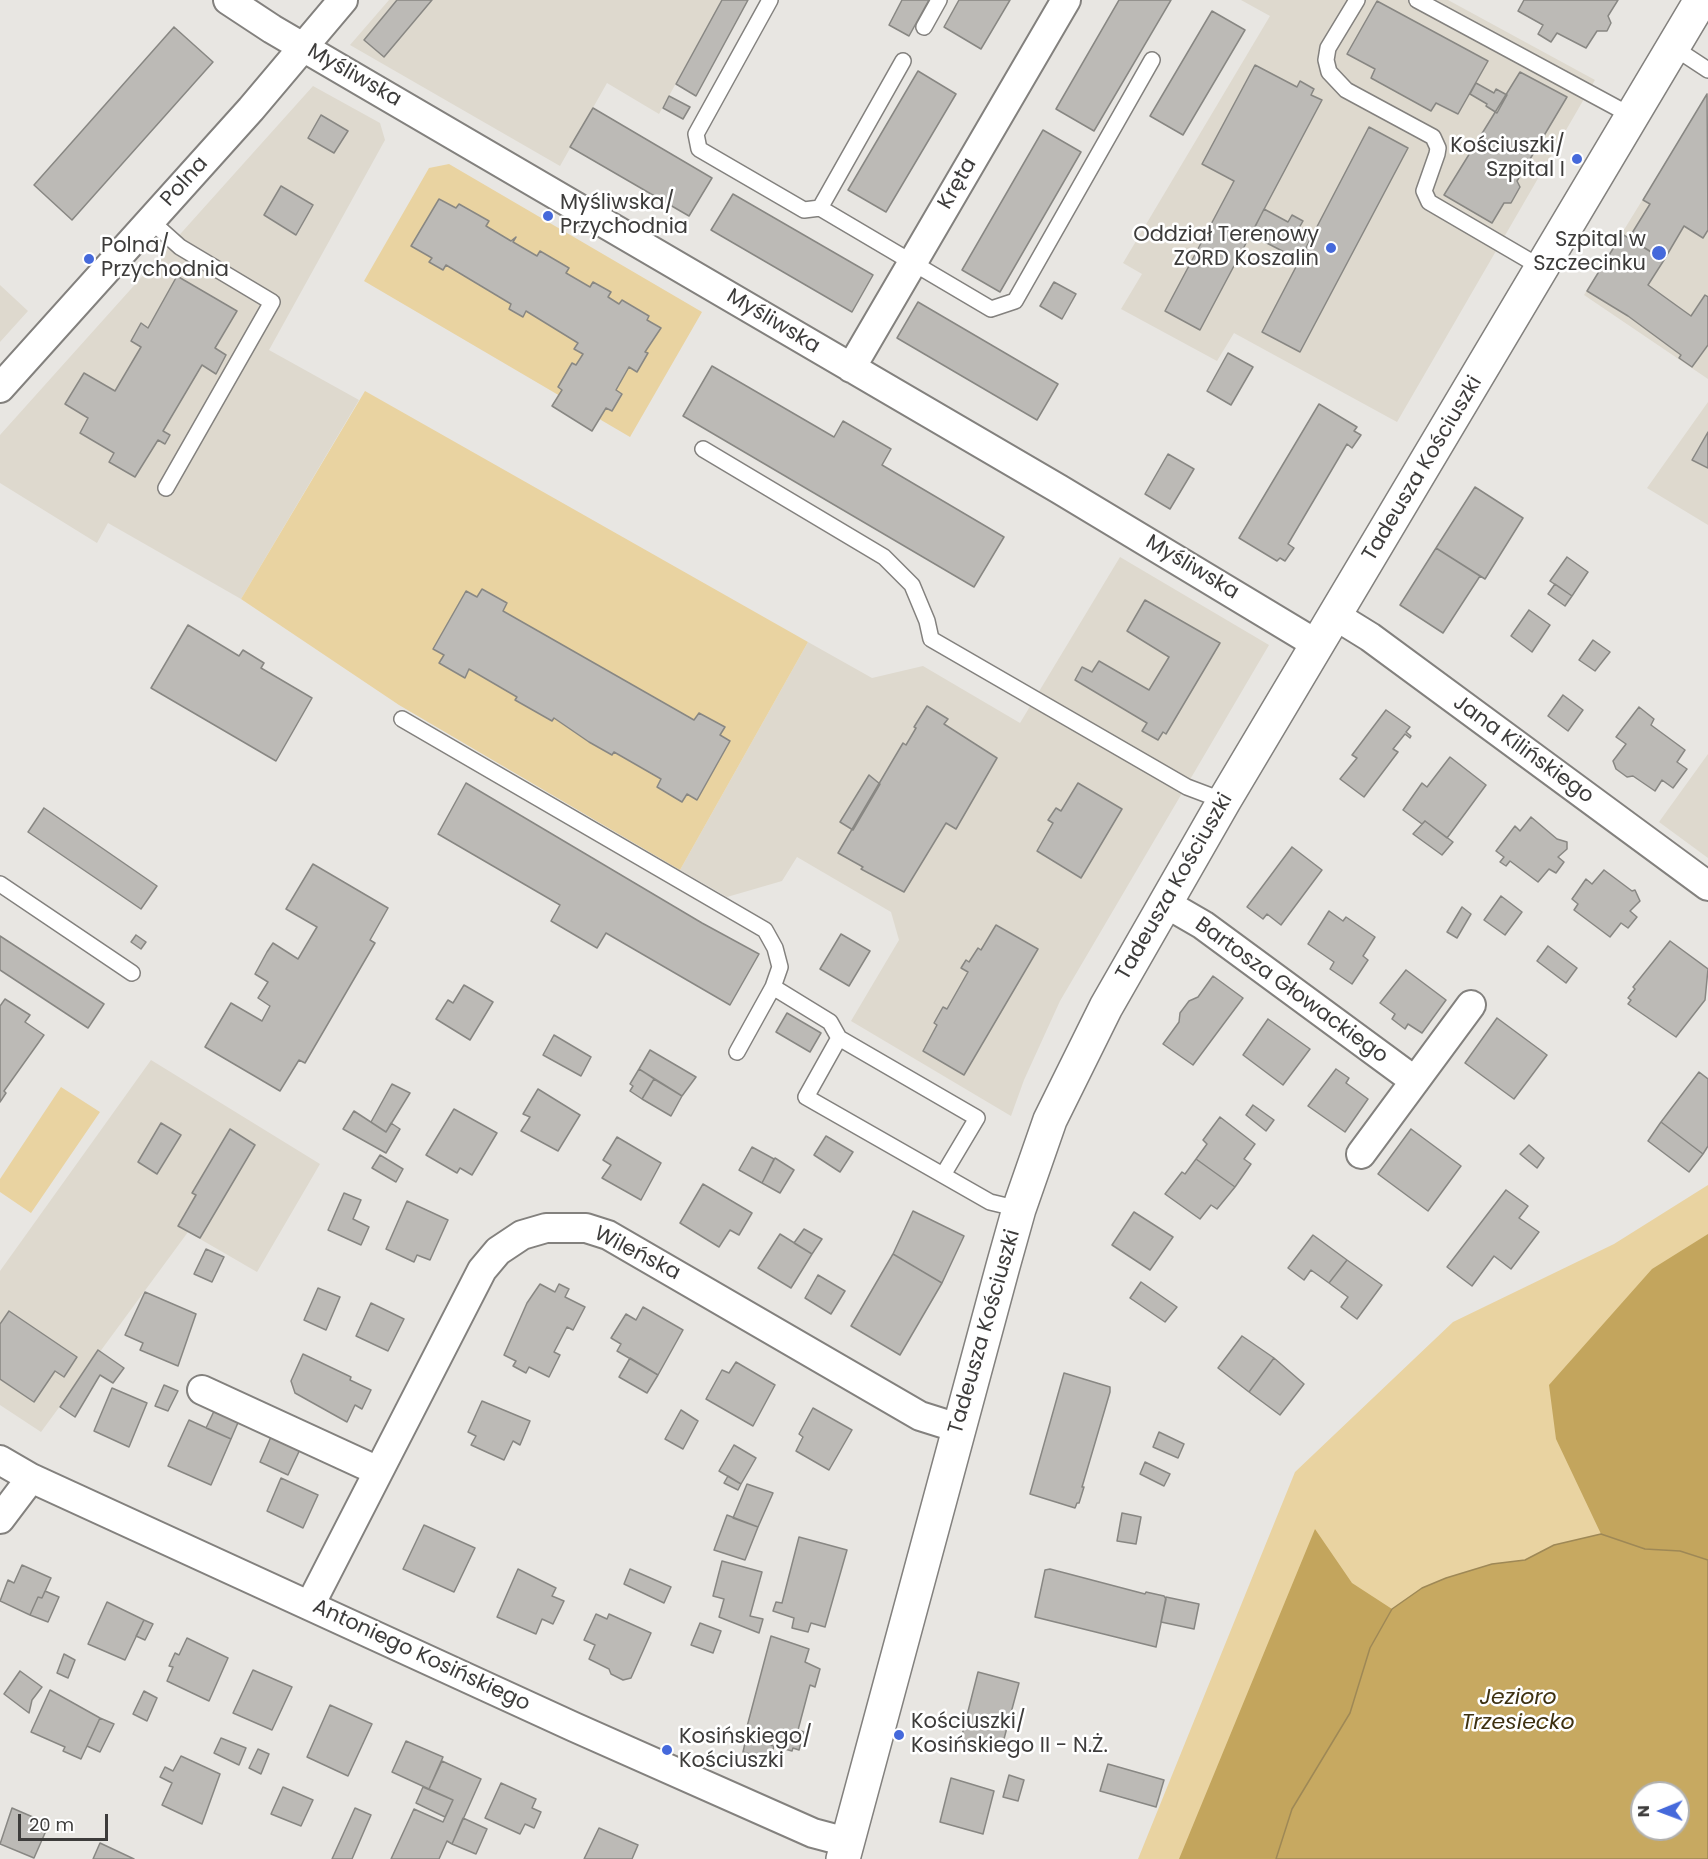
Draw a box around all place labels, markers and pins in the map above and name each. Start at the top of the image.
place label: Kościuszki/ Szpital I [1450,134,1565,184]
marker: Kościuszki/ Szpital I [1570,152,1584,166]
place label: Myśliwska/ Przychodnia [560,191,688,241]
marker: Myśliwska/ Przychodnia [541,209,555,223]
place label: Oddział Terenowy ZORD Koszalin [1133,223,1319,273]
place label: Szpital w Szczecinku [1533,228,1646,278]
place label: Polna/ Przychodnia [101,234,229,284]
marker: Oddział Terenowy ZORD Koszalin [1324,241,1338,255]
marker: Szpital w Szczecinku [1650,244,1668,262]
marker: Polna/ Przychodnia [82,252,96,266]
place label: Kościuszki/ Kosińskiego II - N.Ż. [911,1710,1108,1760]
place label: Kosińskiego/ Kościuszki [679,1725,812,1775]
marker: Kościuszki/ Kosińskiego II - N.Ż. [892,1728,906,1742]
marker: Kosińskiego/ Kościuszki [660,1743,674,1757]

